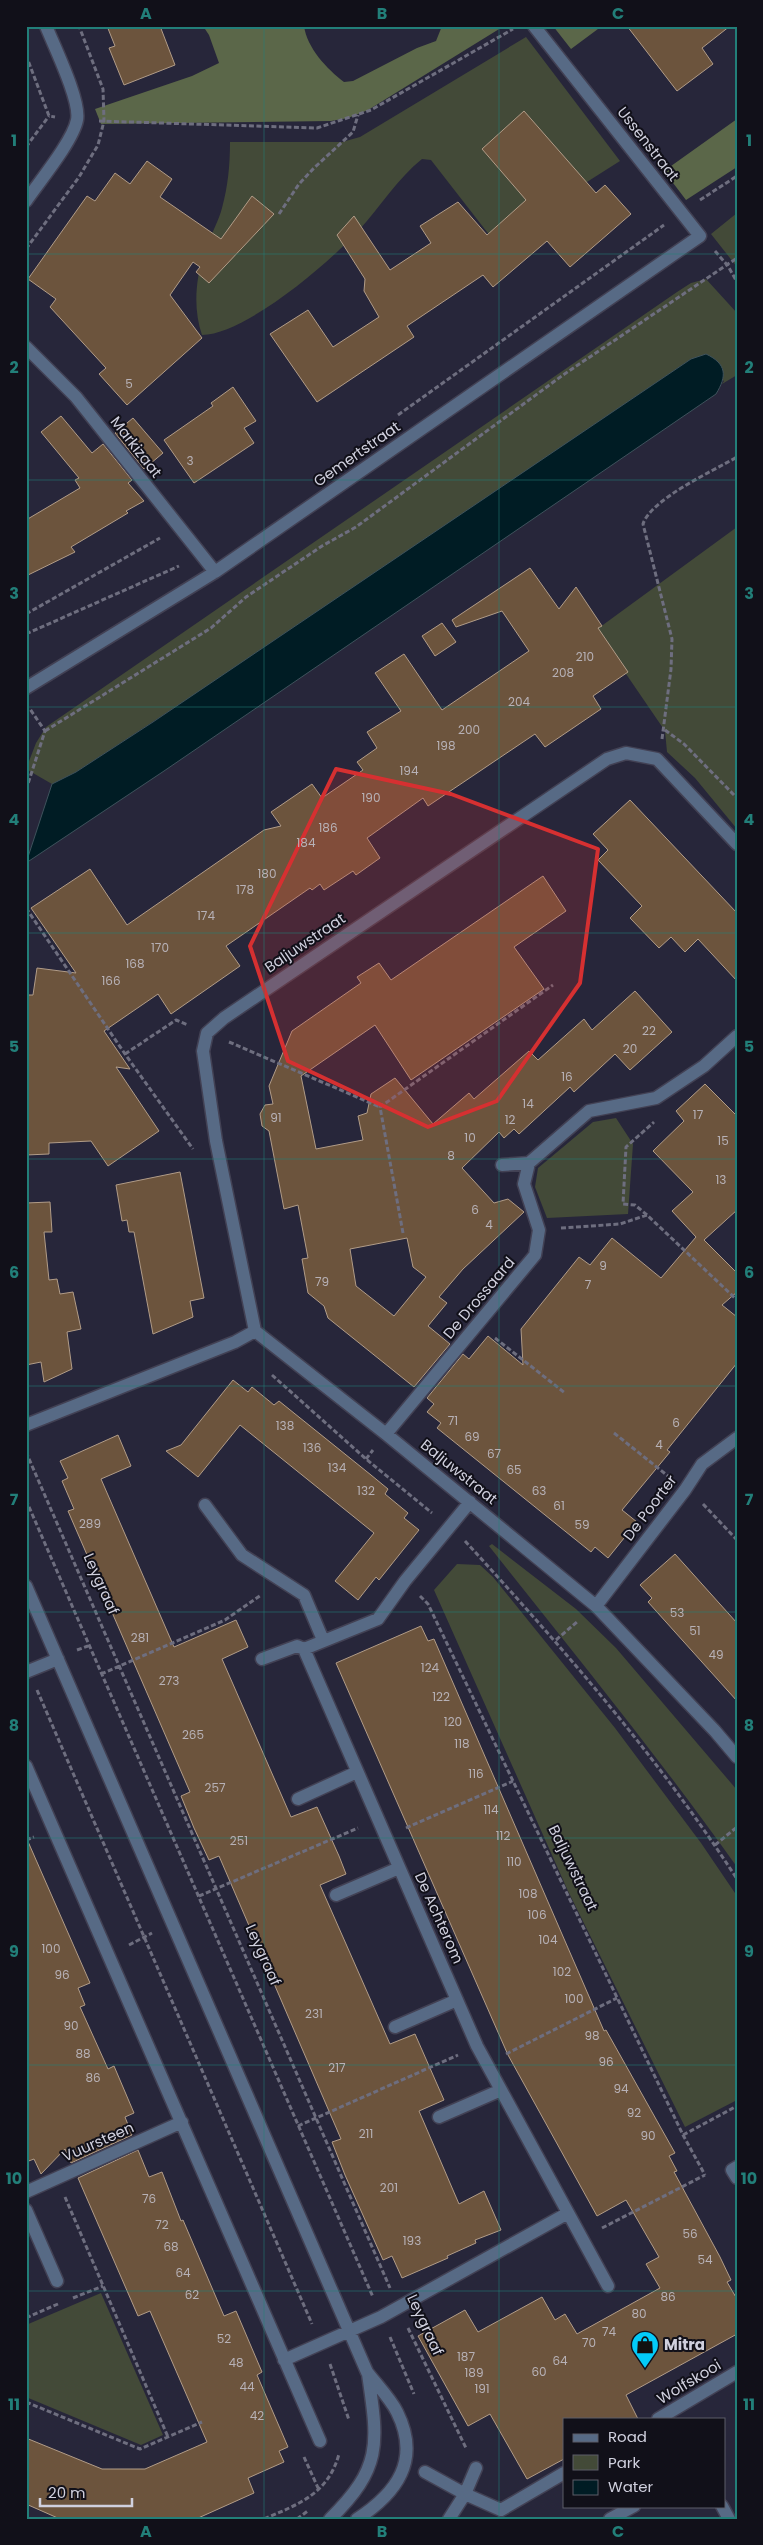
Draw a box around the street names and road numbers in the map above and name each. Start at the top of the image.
street label: Ussenstraat [613,102,684,185]
street label: Markizaat [106,412,167,482]
street label: Gemertstraat [309,416,404,491]
street label: Baljuwstraat [260,908,349,977]
street label: De Drossaard [438,1252,519,1343]
street label: Baljuwstraat [416,1434,502,1509]
street label: De Poorter [618,1470,682,1545]
street label: Leygraaf [79,1550,124,1618]
street label: Baljuwstraat [544,1821,603,1914]
street label: De Achterom [410,1869,469,1967]
street label: Leygraaf [241,1921,286,1989]
street label: Vuursteen [59,2116,137,2167]
street label: Leygraaf [402,2291,449,2359]
street label: Wolfskooi [653,2354,725,2409]

